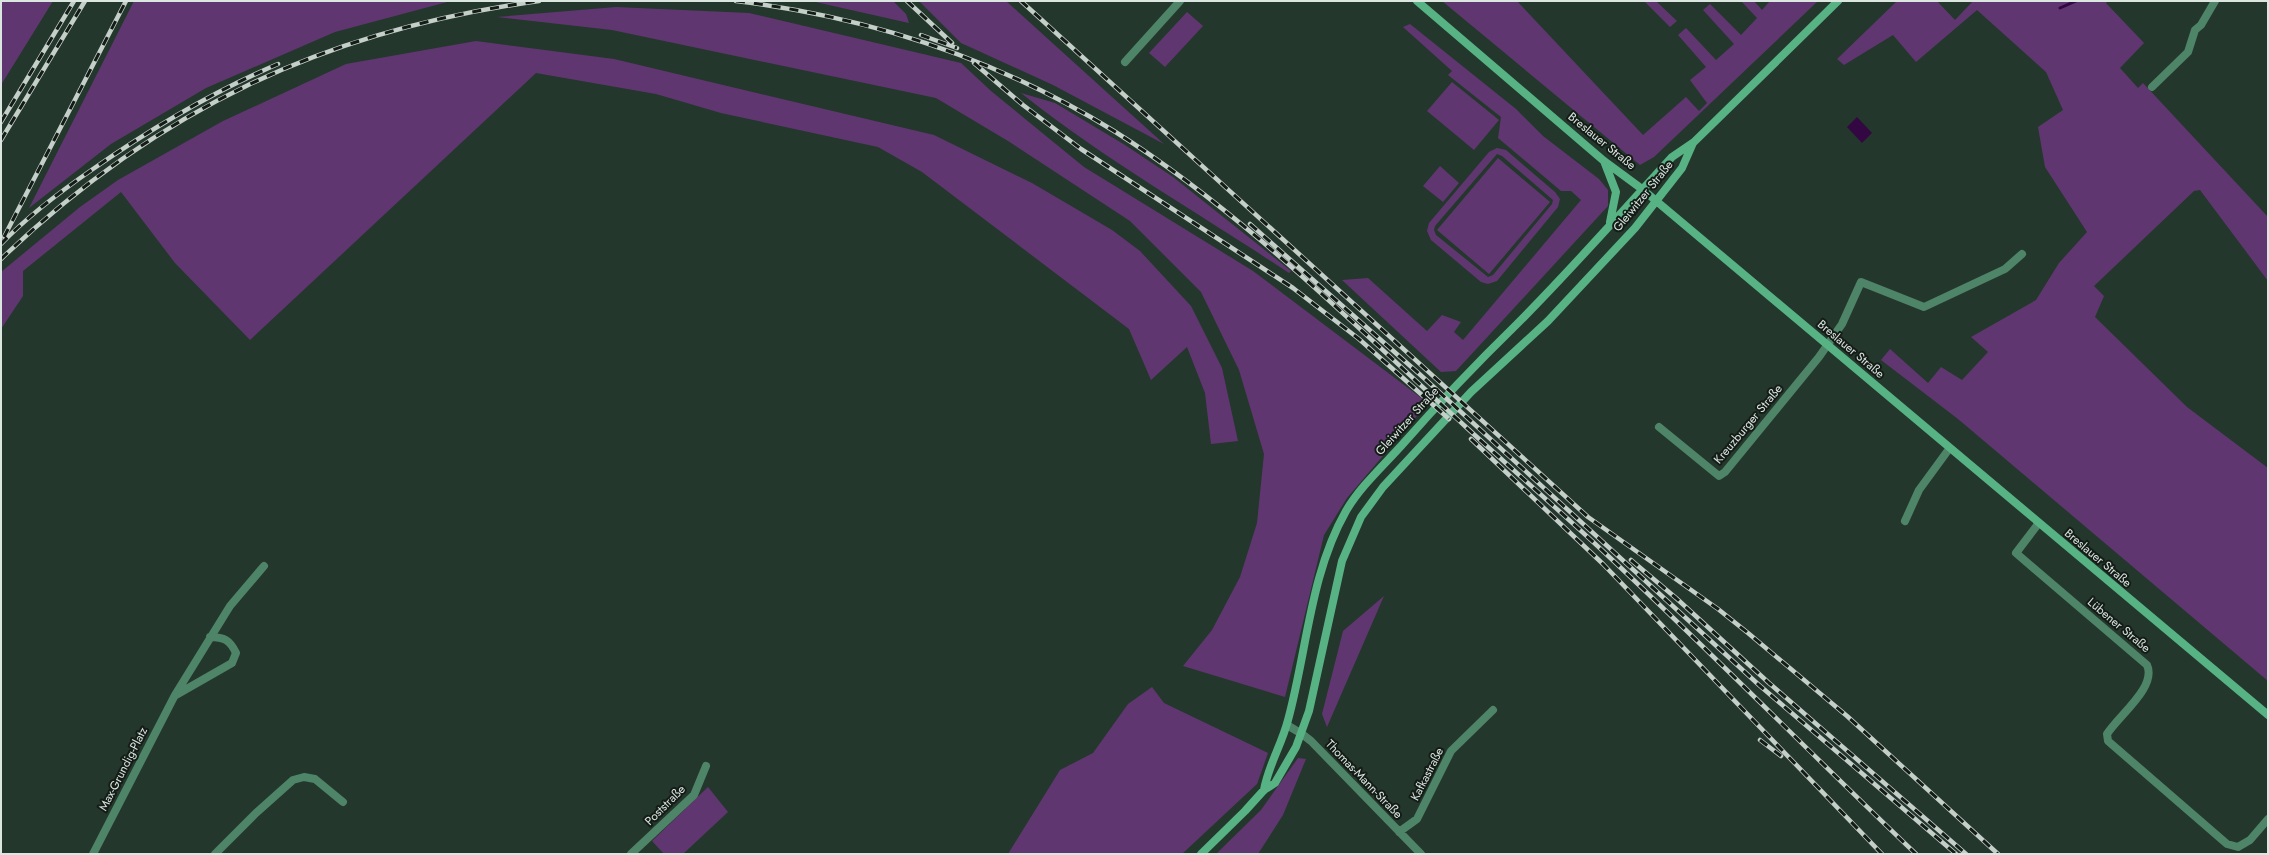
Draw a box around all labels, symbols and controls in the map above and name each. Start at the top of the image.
street label: Breslauer Straße [1564,108,1640,174]
street label: Gleiwitzer Straße [1609,157,1677,235]
street label: Breslauer Straße [1814,316,1888,382]
street label: Kreuzburger Straße [1709,380,1787,468]
street label: Gleiwitzer Straße [1371,383,1443,459]
street label: Breslauer Straße [2061,525,2135,591]
street label: Lübener Straße [2084,593,2154,657]
street label: Max-Grundig-Platz [94,724,152,814]
street label: Thomas-Mann-Straße [1321,735,1407,823]
street label: Kafkastraße [1406,744,1448,804]
street label: Poststraße [641,781,689,829]

